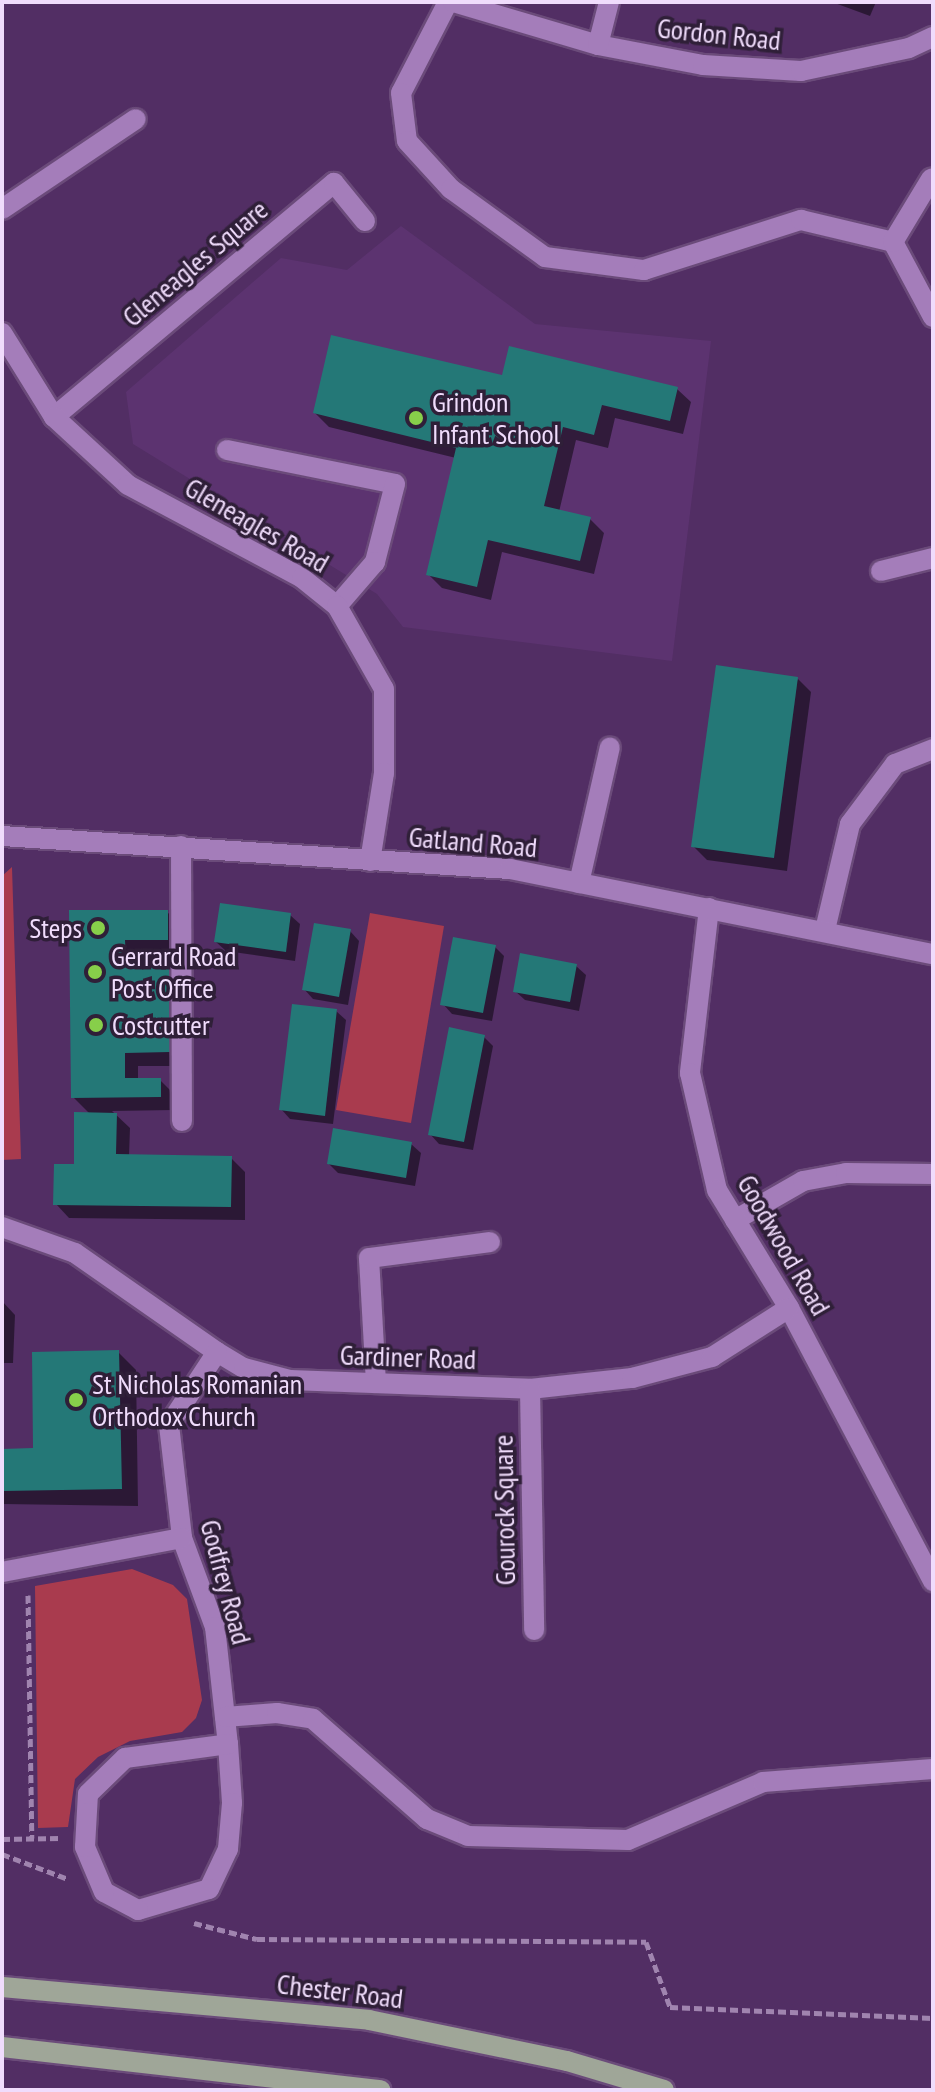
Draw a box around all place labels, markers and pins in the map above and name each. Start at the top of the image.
place label: Grindon Infant School [432,385,560,451]
marker: Grindon Infant School [407,409,425,427]
place label: Steps [29,911,82,945]
marker: Steps [89,919,107,937]
place label: Gerrard Road Post Office [111,939,236,1005]
marker: Gerrard Road Post Office [86,963,104,981]
place label: Costcutter [112,1008,210,1042]
marker: Costcutter [87,1016,105,1034]
place label: St Nicholas Romanian Orthodox Church [92,1367,302,1433]
marker: St Nicholas Romanian Orthodox Church [67,1391,85,1409]

